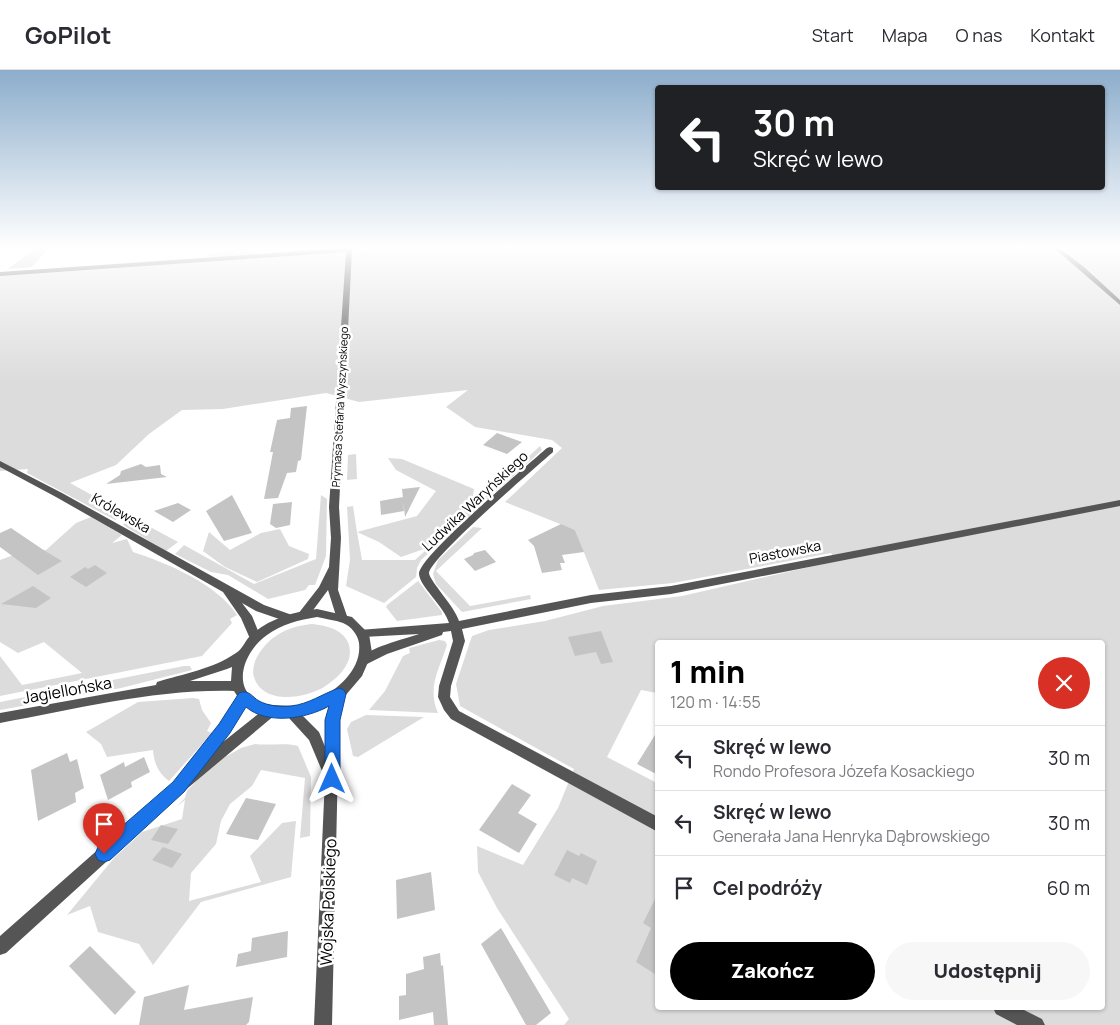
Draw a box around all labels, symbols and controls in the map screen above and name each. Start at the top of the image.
text: GoPilot [25,18,111,51]
text: Start [812,23,854,47]
text: Mapa [882,23,928,47]
text: O nas [956,23,1002,47]
text: Kontakt [1030,23,1095,47]
text: 30 m [753,99,835,147]
icon: left [670,105,735,170]
text: Skręć w lewo [753,144,883,174]
street label: Prymasa Stefana Wyszyńskiego [328,326,351,488]
street label: Ludwika Waryńskiego [418,446,532,555]
street label: Królewska [88,488,154,537]
street label: Piastowska [747,535,822,568]
text: 1 min [670,651,745,692]
button: close [1038,657,1090,709]
street label: Jagiellońska [21,671,113,709]
text: 120 m · 14:55 [670,691,761,713]
text: Skręć w lewo [713,734,832,760]
icon: left [670,744,698,772]
text: 30 m [1048,745,1090,771]
position arrow [305,752,357,804]
text: Rondo Profesora Józefa Kosackiego [713,760,975,782]
text: Skręć w lewo [713,799,832,825]
pin [83,803,125,854]
icon: left [670,809,698,837]
icon: arrive [90,810,118,838]
text: 30 m [1048,810,1090,836]
text: Generała Jana Henryka Dąbrowskiego [713,825,990,847]
street label: Wojska Polskiego [315,838,341,966]
icon: arrive [670,874,698,902]
text: Cel podróży [713,875,822,901]
text: 60 m [1047,875,1090,901]
button: Zakończ [670,942,875,1000]
button: Udostępnij [885,942,1090,1000]

